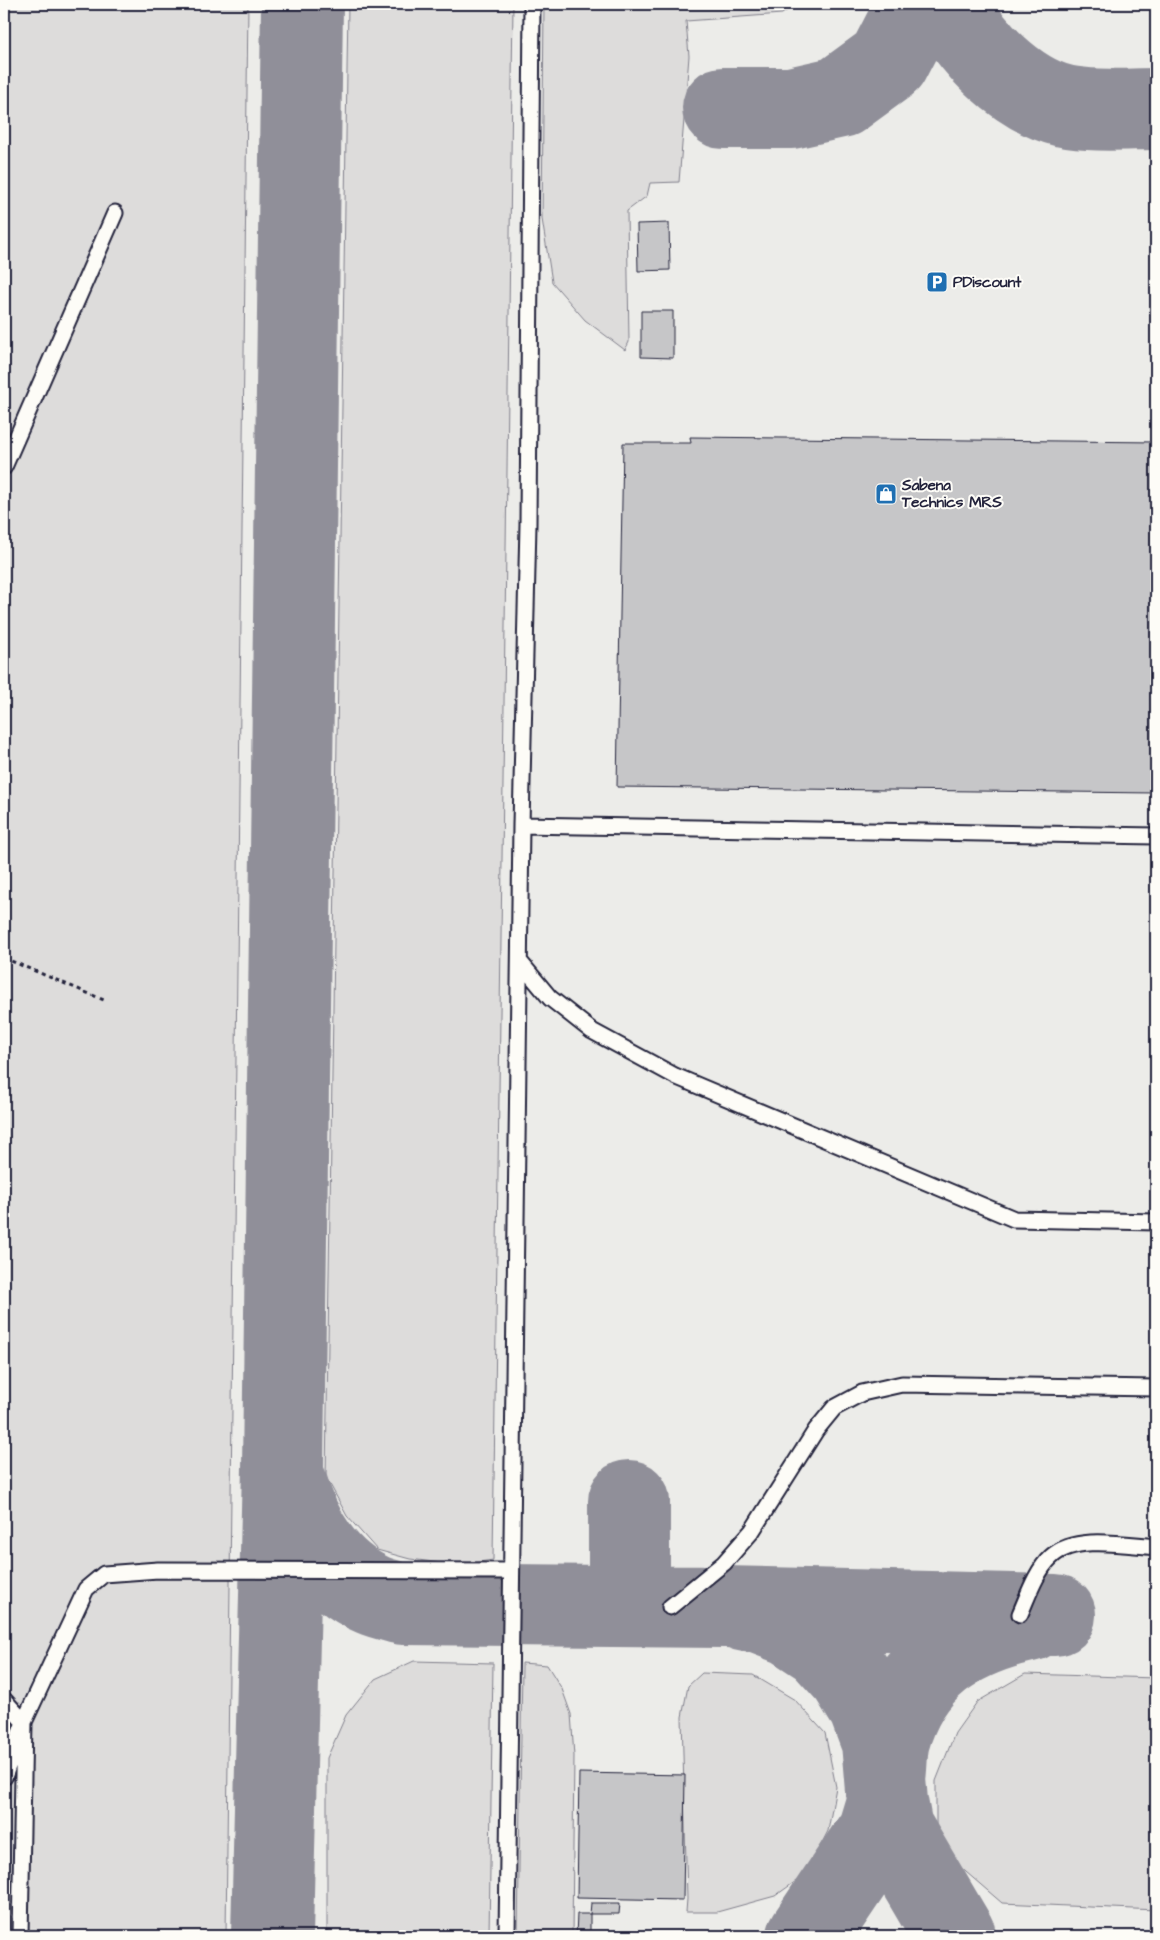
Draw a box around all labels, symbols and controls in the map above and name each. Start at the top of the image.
parking icon: PDiscount [925,270,949,294]
place label: PDiscount [953,272,1022,293]
place label: Sabena Technics MRS [901,475,1002,513]
shop icon: Sabena Technics MRS [874,482,898,506]

